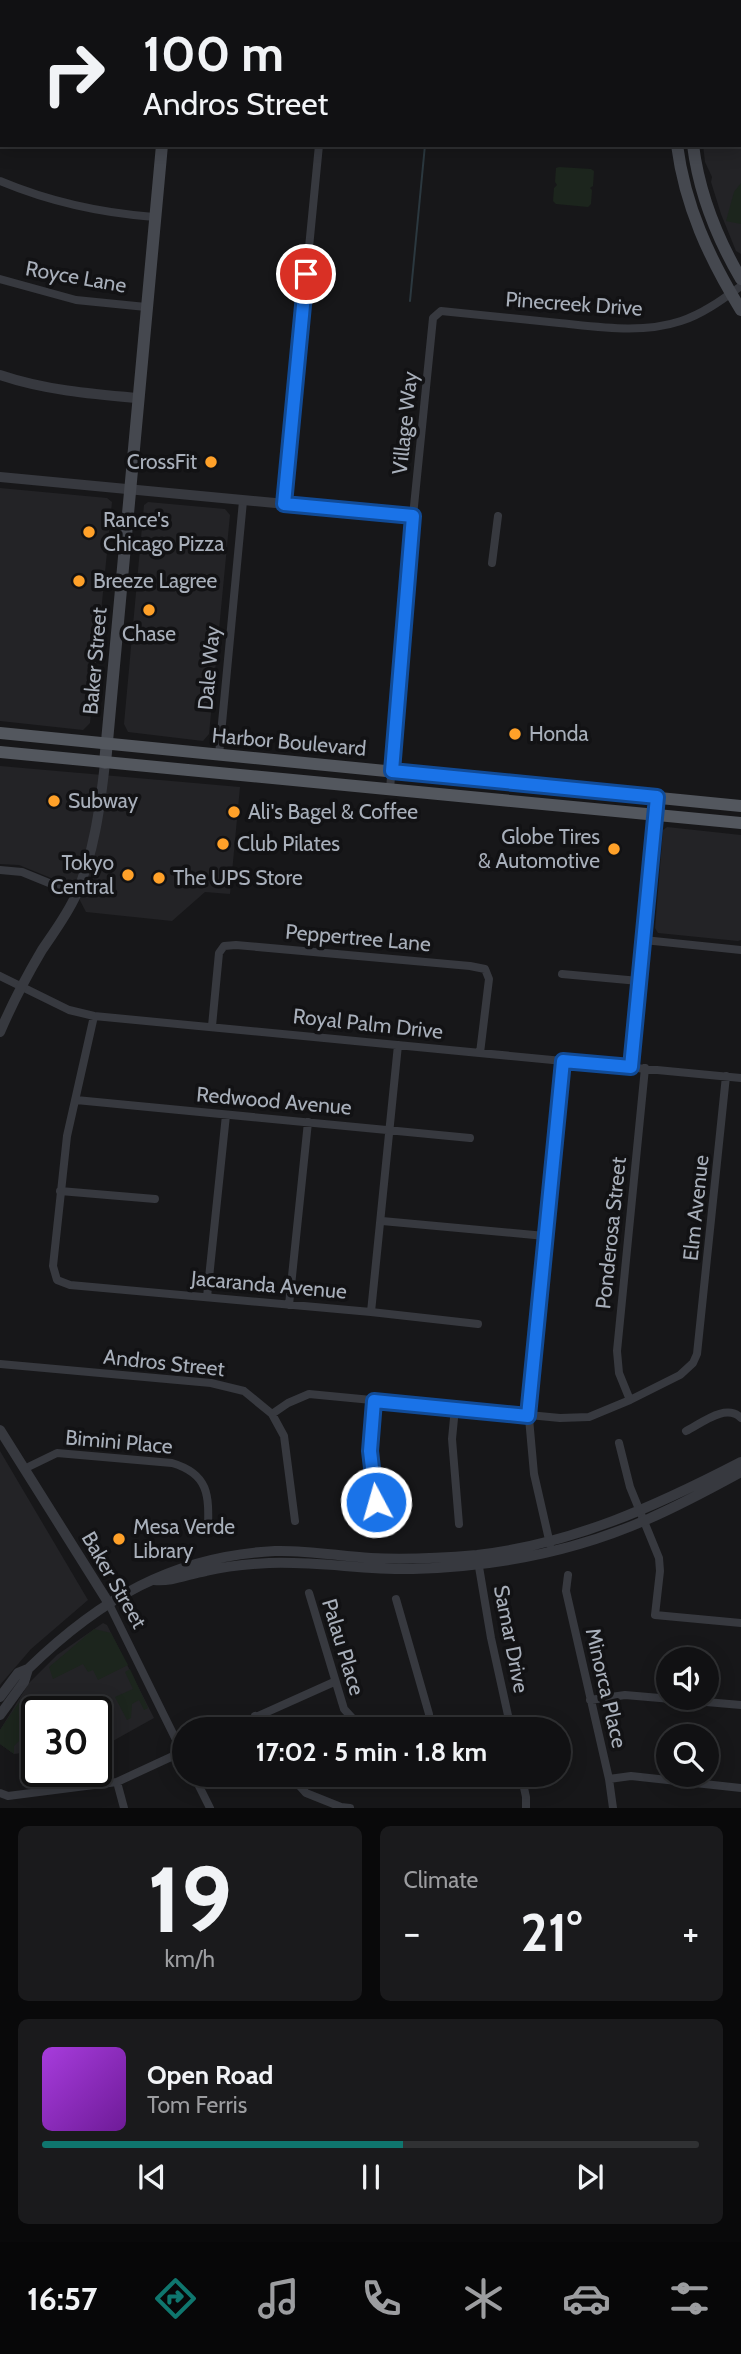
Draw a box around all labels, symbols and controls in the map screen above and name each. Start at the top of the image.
text: 100 m [143,24,284,83]
icon: right [28,28,119,119]
text: Andros Street [143,84,328,123]
pin [276,244,336,304]
street label: Royce Lane [24,255,129,298]
icon: arrive [287,255,325,293]
street label: Pinecreek Drive [505,286,644,321]
street label: Village Way [387,370,422,476]
place label: CrossFit [127,449,197,474]
marker: CrossFit [203,454,219,470]
place label: Rance's Chicago Pizza [103,507,224,556]
marker: Rance's Chicago Pizza [81,524,97,540]
place label: Breeze Lagree [93,568,218,593]
marker: Breeze Lagree [71,573,87,589]
marker: Chase [141,602,157,618]
street label: Baker Street [77,606,112,716]
place label: Chase [122,621,176,646]
street label: Dale Way [192,624,225,711]
place label: Honda [529,721,589,746]
street label: Harbor Boulevard [211,722,367,761]
marker: Honda [507,726,523,742]
place label: Subway [68,788,138,813]
marker: Subway [46,793,62,809]
place label: Ali's Bagel & Coffee [248,799,418,824]
marker: Ali's Bagel & Coffee [226,804,242,820]
place label: Globe Tires & Automotive [478,824,600,873]
place label: Club Pilates [237,831,340,856]
marker: Club Pilates [215,836,231,852]
marker: Globe Tires & Automotive [606,841,622,857]
place label: Tokyo Central [50,850,114,899]
place label: The UPS Store [173,865,303,890]
marker: Tokyo Central [120,867,136,883]
marker: The UPS Store [151,870,167,886]
street label: Peppertree Lane [284,919,432,956]
street label: Royal Palm Drive [292,1003,445,1044]
street label: Redwood Avenue [195,1081,353,1120]
street label: Elm Avenue [678,1154,714,1262]
street label: Ponderosa Street [590,1156,631,1310]
street label: Jacaranda Avenue [189,1265,348,1304]
street label: Andros Street [102,1344,226,1381]
street label: Bimini Place [64,1424,174,1459]
position arrow [339,1465,413,1539]
place label: Mesa Verde Library [133,1514,235,1563]
street label: Baker Street [77,1527,152,1633]
marker: Mesa Verde Library [111,1531,127,1547]
street label: Samar Drive [489,1583,534,1695]
street label: Palau Place [317,1596,370,1698]
street label: Minorca Place [581,1625,632,1751]
map controls [656,1647,719,1787]
button: sound [656,1647,719,1710]
speed limit sign: 30 [21,1696,112,1787]
button: search [656,1724,719,1787]
text: 17:02 · 5 min · 1.8 km [256,1736,487,1768]
text: 19 [147,1844,232,1955]
text: Climate [404,1866,478,1894]
text: 21° [520,1901,582,1964]
text: − [404,1909,420,1956]
text: + [682,1909,699,1956]
text: km/h [165,1945,215,1973]
text: Open Road [147,2059,273,2091]
text: Tom Ferris [147,2091,247,2119]
icon: previous [133,2158,171,2196]
icon: pause [352,2158,390,2196]
icon: next [571,2158,609,2196]
icon: directions [151,2274,200,2323]
icon: music [254,2274,303,2323]
icon: phone [357,2274,406,2323]
icon: climate [459,2274,508,2323]
icon: car [562,2274,611,2323]
icon: filters [665,2274,714,2323]
text: 16:57 [27,2279,97,2318]

